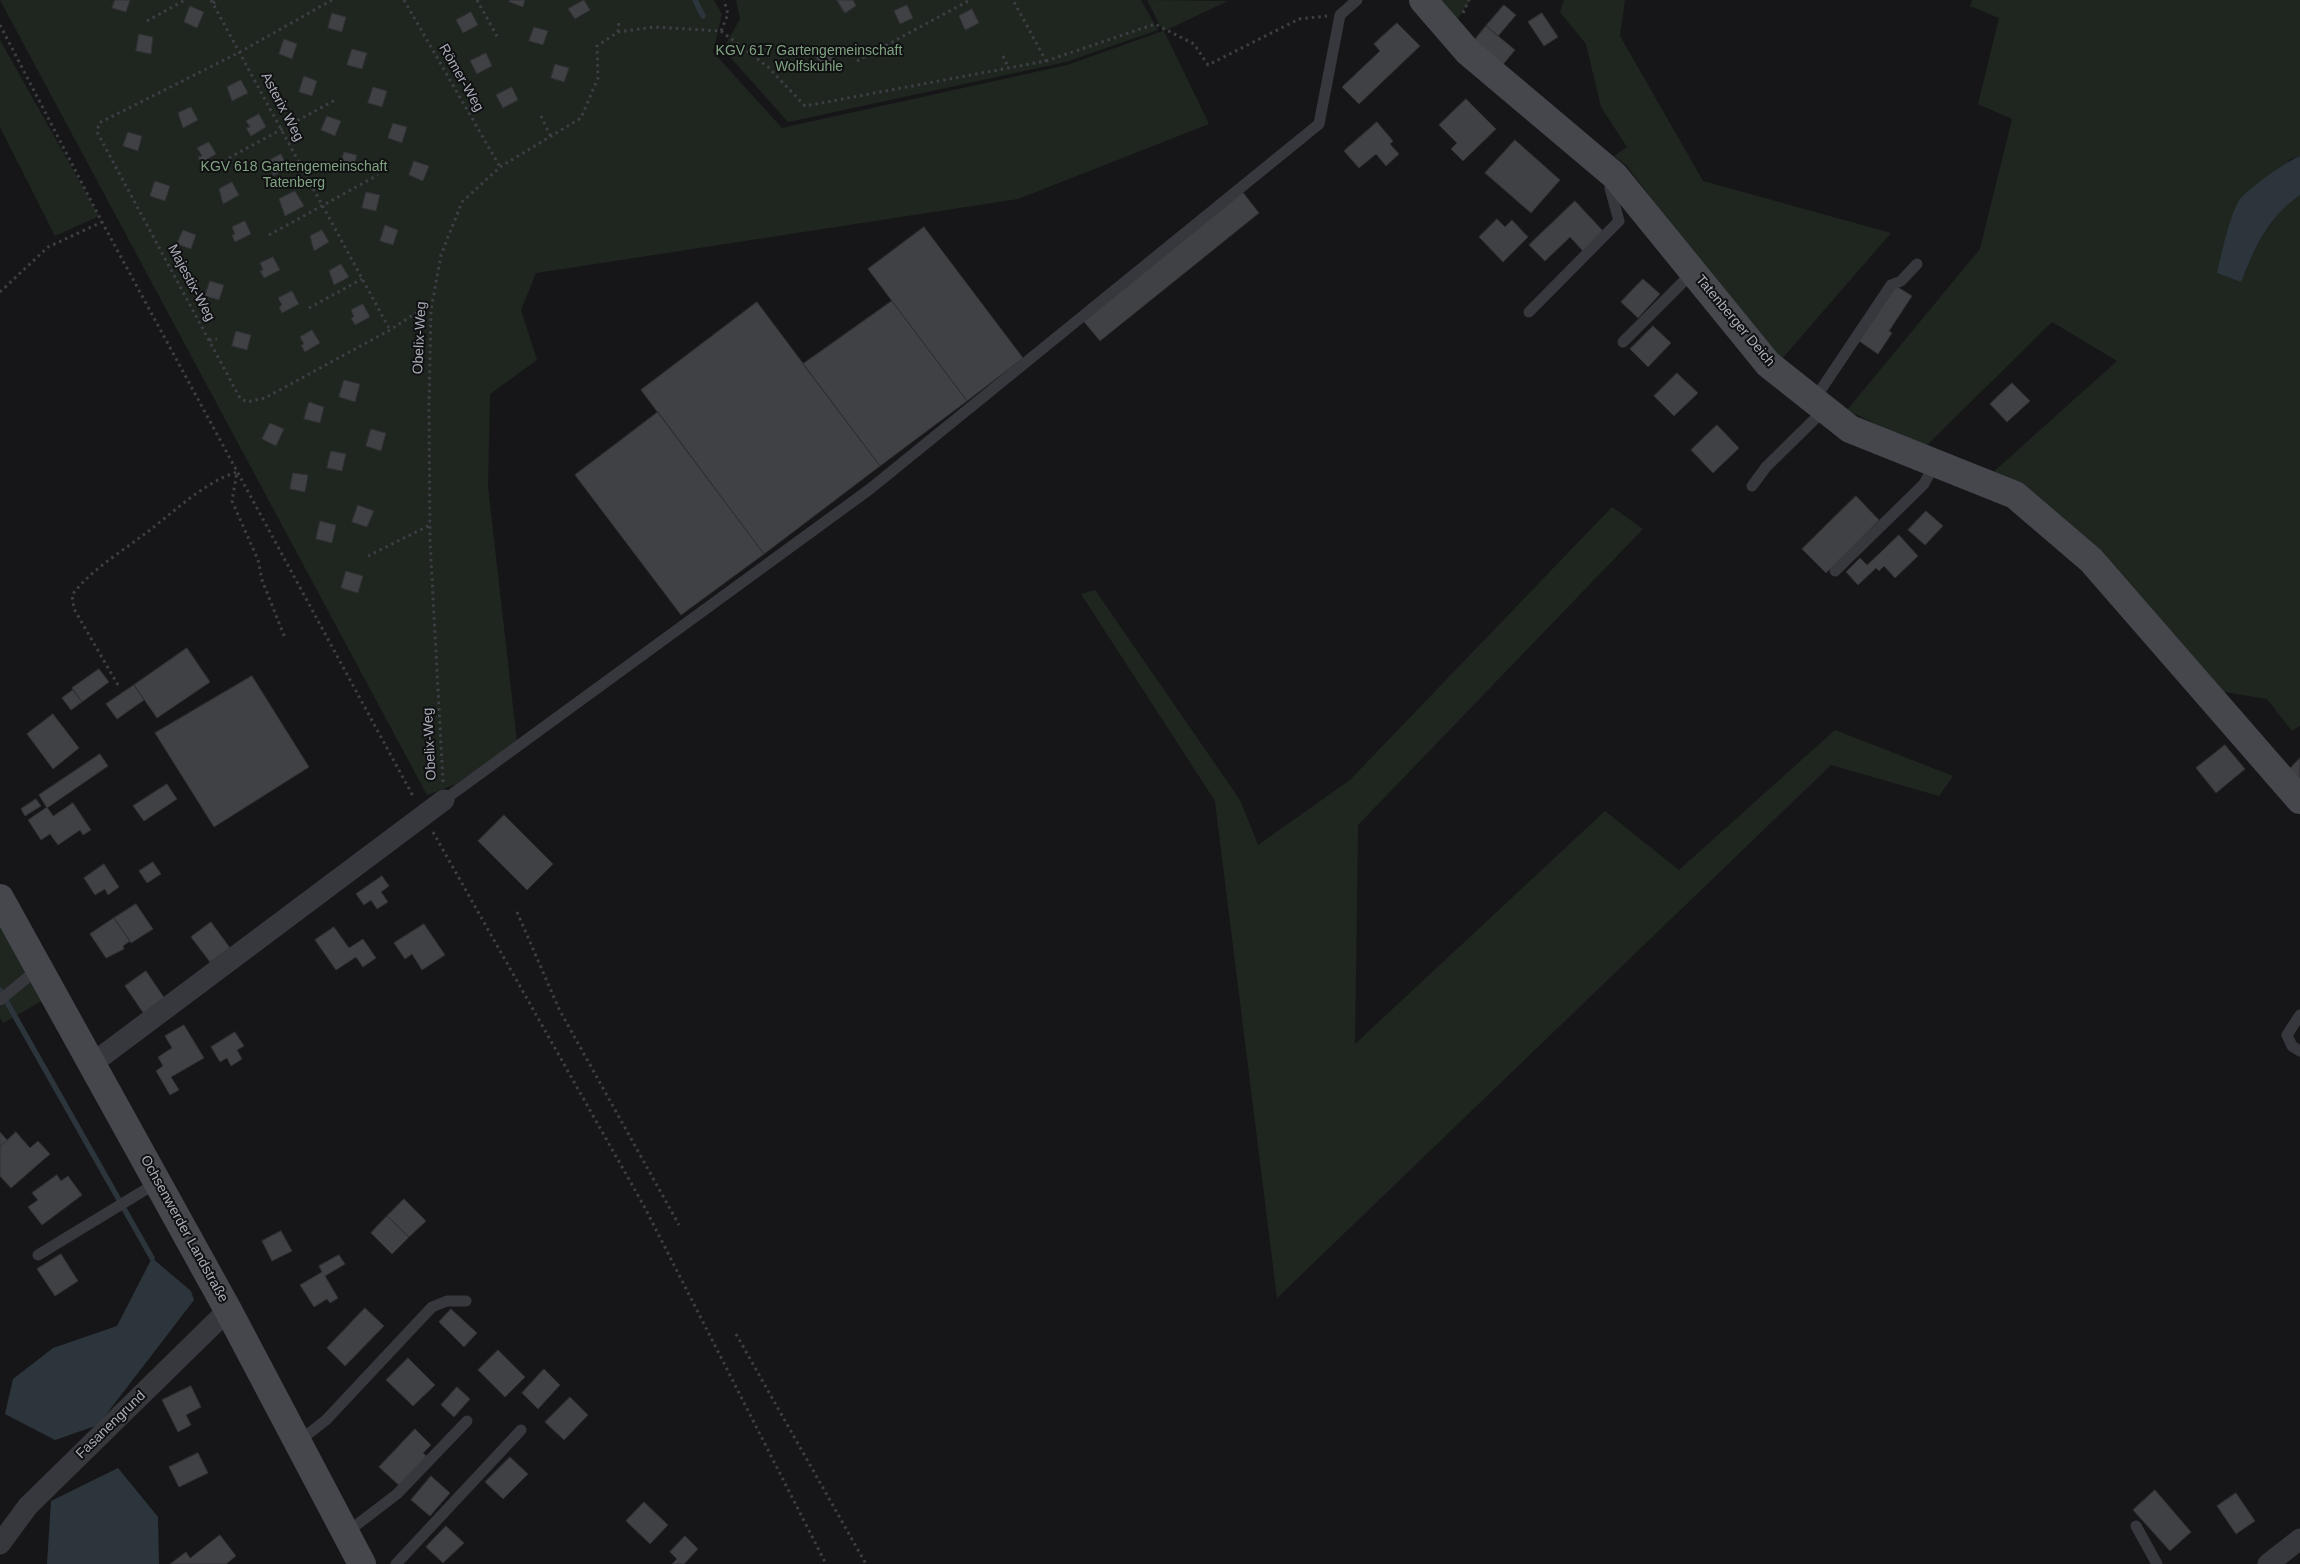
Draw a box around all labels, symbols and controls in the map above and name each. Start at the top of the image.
street label: Römer-Weg [435,41,487,115]
park label: KGV 617 Gartengemeinschaft Wolfskuhle [716,43,902,75]
street label: Asterix Weg [257,70,307,144]
park label: KGV 618 Gartengemeinschaft Tatenberg [201,159,387,192]
street label: Majestix-Weg [164,242,218,324]
street label: Tatenberger Deich [1692,272,1778,370]
street label: Obelix-Weg [410,301,430,375]
street label: Obelix-Weg [420,707,440,781]
street label: Ochsenwerder Landstraße [136,1152,232,1306]
street label: Fasanengrund [73,1388,149,1462]

